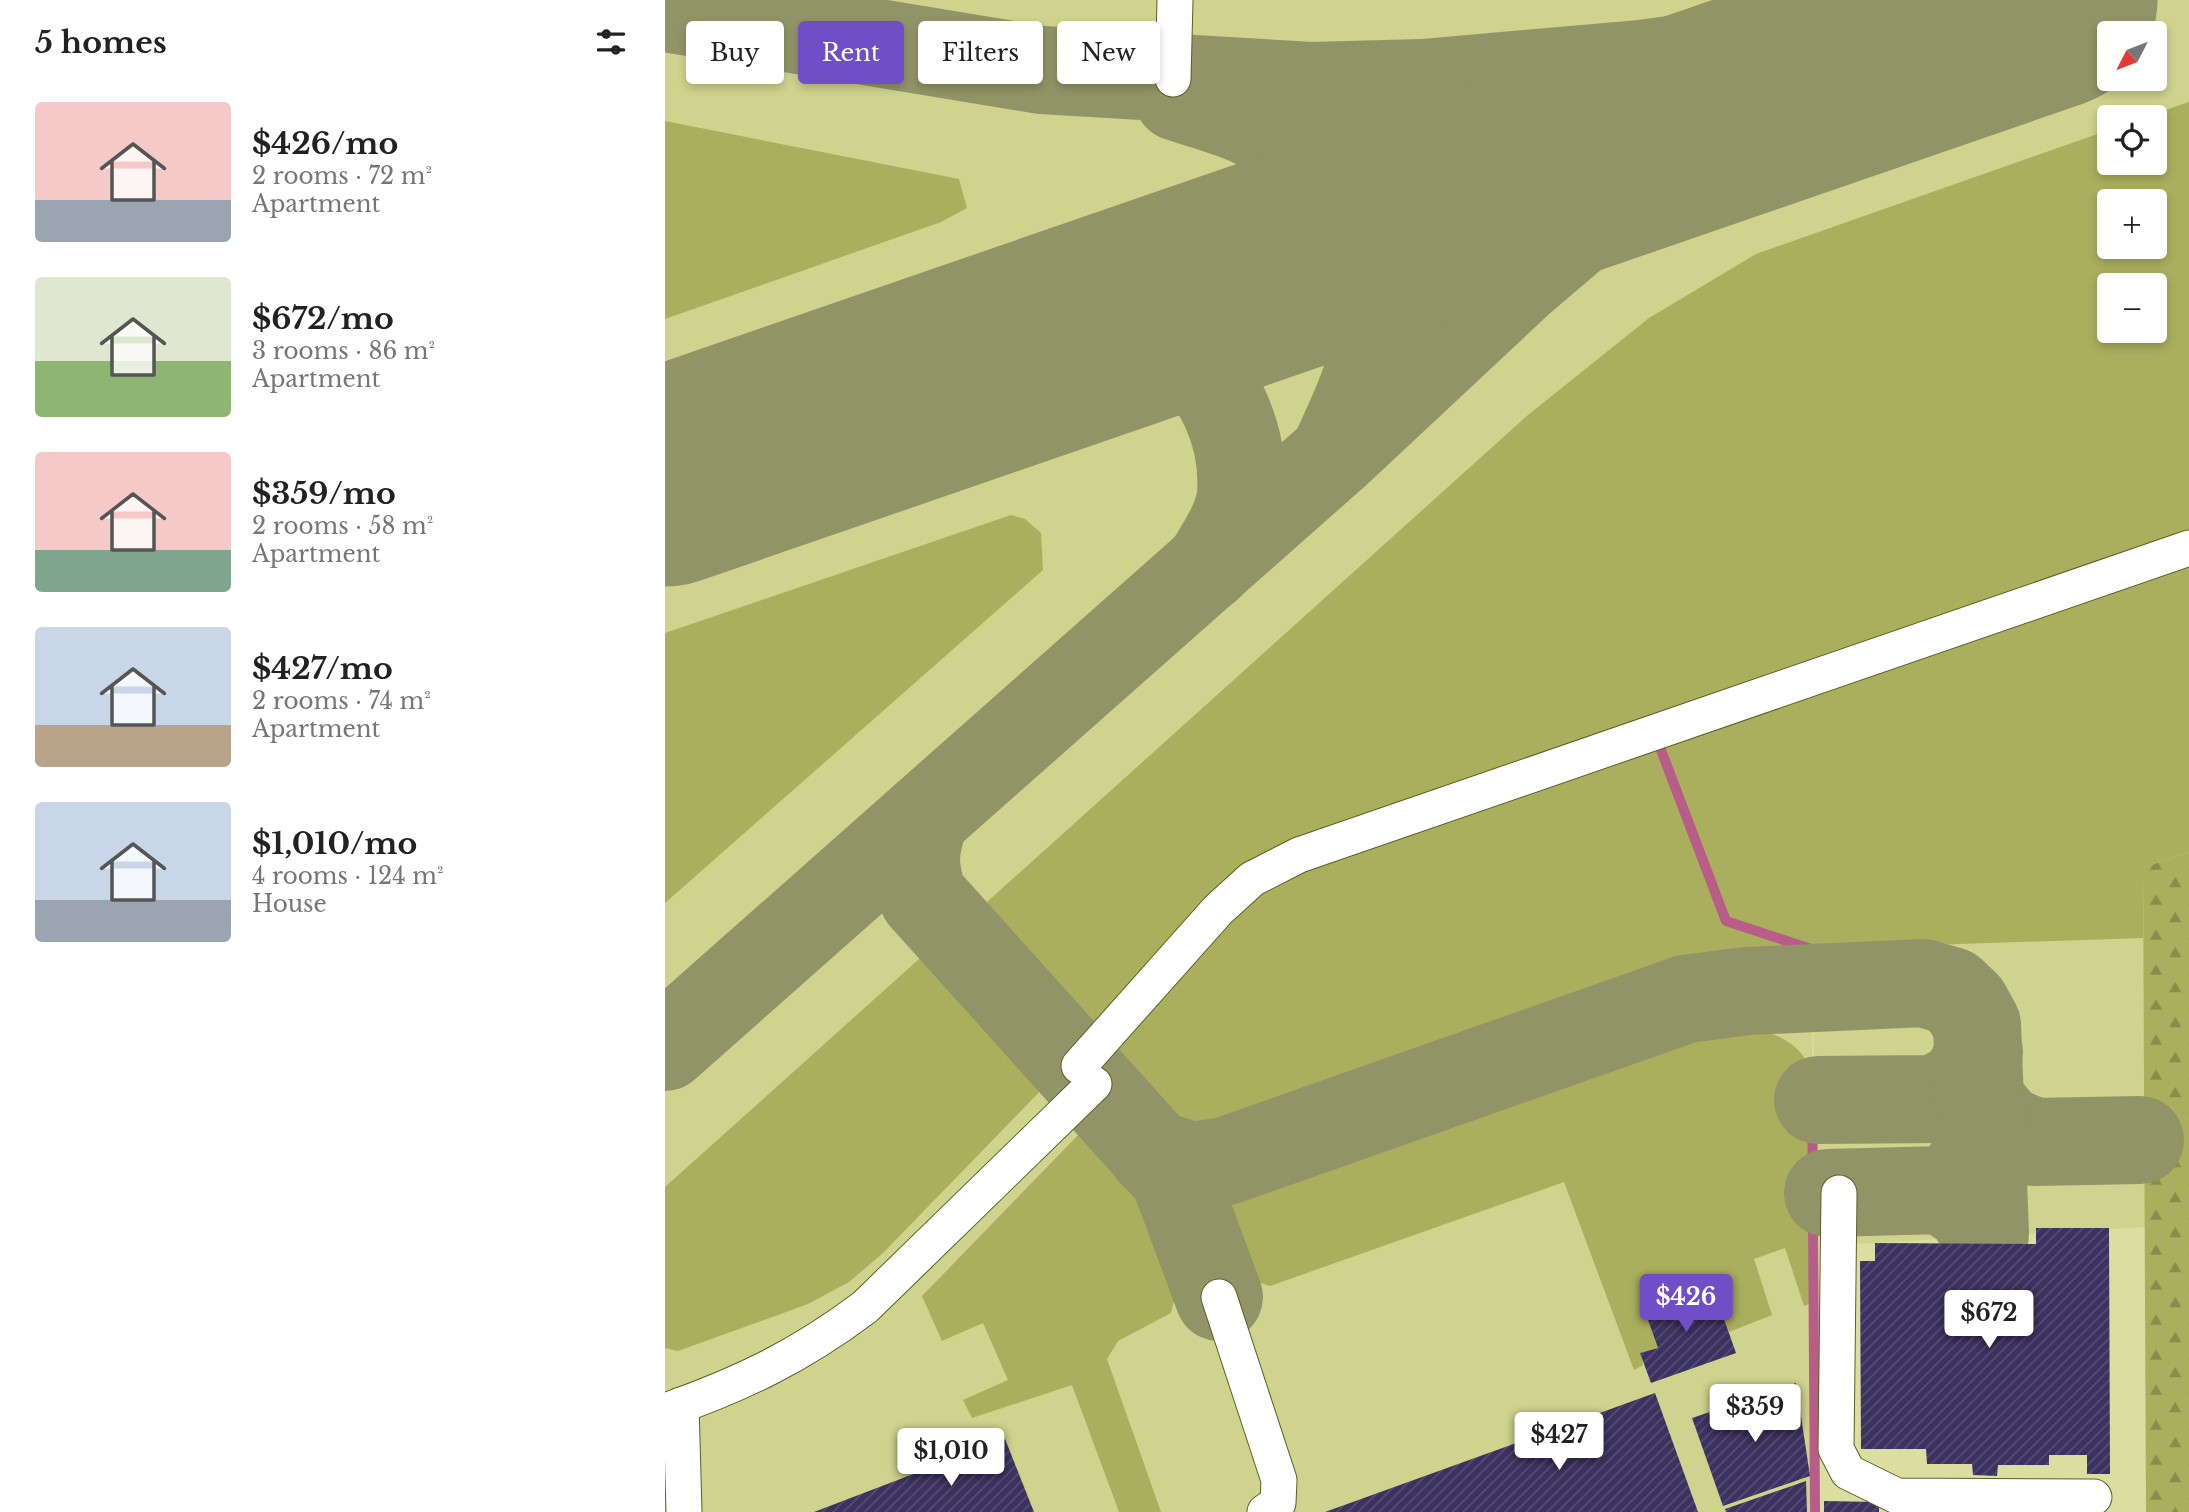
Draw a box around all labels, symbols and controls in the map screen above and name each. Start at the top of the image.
chip: Buy [686,21,784,84]
chip: Rent [798,21,904,84]
chip: Filters [918,21,1043,84]
chip: New [1057,21,1160,84]
north arrow [2097,21,2167,91]
map controls [2097,21,2167,343]
icon: filters [592,23,630,61]
text: 5 homes [35,24,167,61]
button: locate [2097,105,2167,175]
text: $426/mo [252,125,398,162]
icon: home [91,130,175,214]
text: 2 rooms · 72 m² [252,162,432,190]
button: + [2097,189,2167,259]
text: Apartment [252,190,380,218]
button: − [2097,273,2167,343]
text: $672/mo [252,300,394,337]
icon: home [91,305,175,389]
text: 3 rooms · 86 m² [252,337,435,365]
text: Apartment [252,365,380,393]
text: $359/mo [252,475,396,512]
icon: home [91,480,175,564]
text: 2 rooms · 58 m² [252,512,433,540]
text: Apartment [252,540,380,568]
text: $427/mo [252,650,393,687]
icon: home [91,655,175,739]
text: 2 rooms · 74 m² [252,687,431,715]
text: Apartment [252,715,380,743]
text: $1,010/mo [252,825,417,862]
icon: home [91,830,175,914]
text: 4 rooms · 124 m² [252,862,443,890]
text: House [252,890,327,918]
pin: $426 [1645,1274,1727,1334]
text: $426 [1656,1283,1716,1311]
pin: $672 [1948,1290,2030,1350]
text: $672 [1960,1299,2018,1327]
pin: $359 [1714,1384,1796,1444]
text: $359 [1726,1393,1784,1421]
pin: $427 [1518,1412,1600,1472]
text: $427 [1531,1421,1587,1449]
pin: $1,010 [894,1428,1008,1488]
text: $1,010 [913,1437,989,1465]

